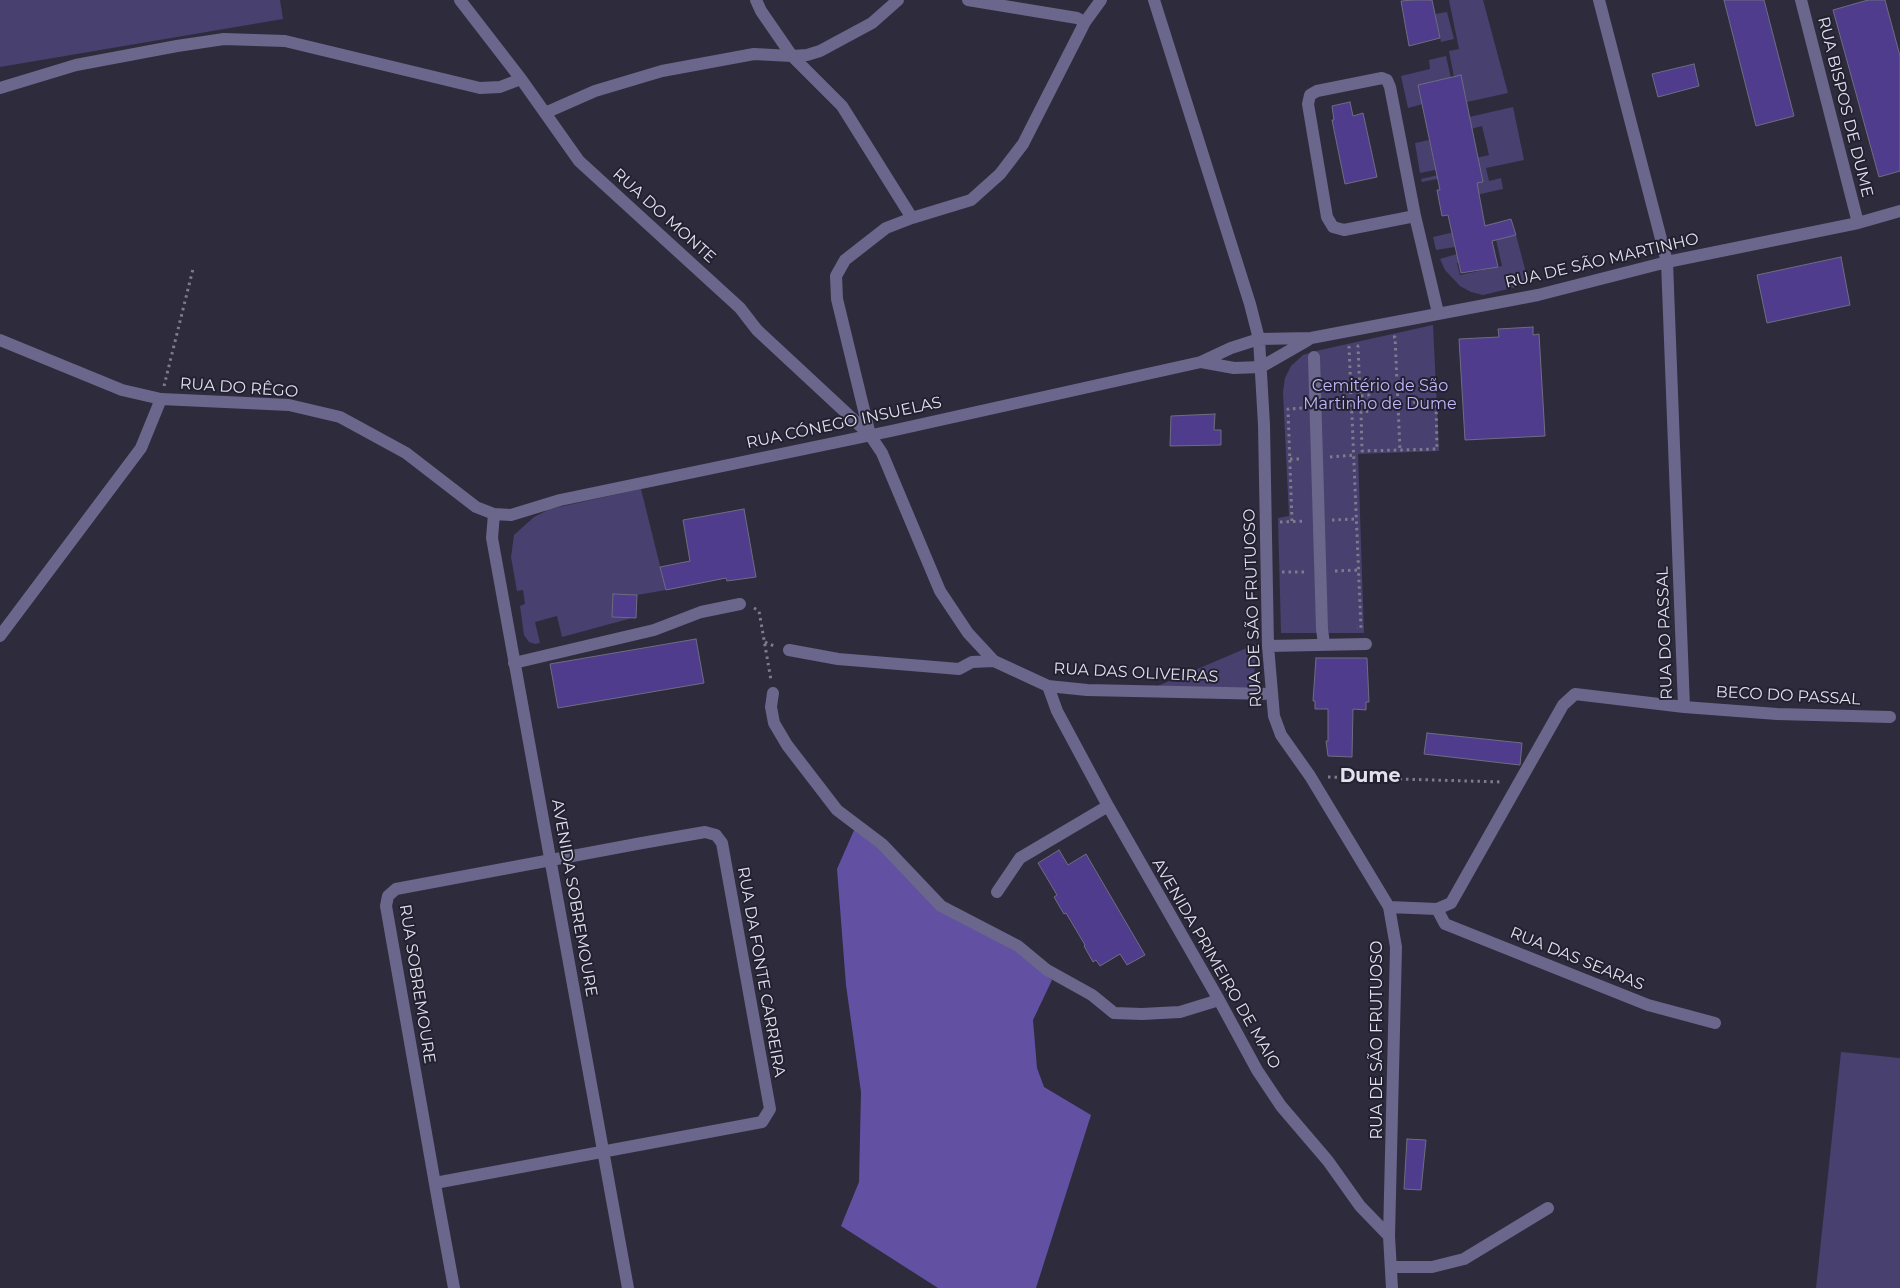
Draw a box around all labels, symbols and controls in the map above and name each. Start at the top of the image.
street label: RUA BISPOS DE DUME [1813,15,1877,199]
street label: RUA DO MONTE [608,165,720,267]
street label: RUA DE SÃO MARTINHO [1503,229,1701,293]
street label: RUA DO RÊGO [179,374,299,402]
park label: Cemitério de São Martinho de Dume [1303,376,1457,414]
street label: RUA CÓNEGO INSUELAS [745,393,943,453]
street label: RUA DE SÃO FRUTUOSO [1240,508,1266,708]
street label: RUA DO PASSAL [1653,566,1677,700]
street label: RUA DAS OLIVEIRAS [1053,659,1219,687]
street label: BECO DO PASSAL [1715,683,1861,709]
district label: Dume [1340,765,1400,787]
street label: AVENIDA SOBREMOURE [547,798,601,998]
street label: AVENIDA PRIMEIRO DE MAIO [1148,855,1284,1073]
street label: RUA DA FONTE CARREIRA [733,865,789,1079]
street label: RUA SOBREMOURE [395,903,439,1065]
street label: RUA DAS SEARAS [1507,923,1647,995]
street label: RUA DE SÃO FRUTUOSO [1367,940,1387,1140]

